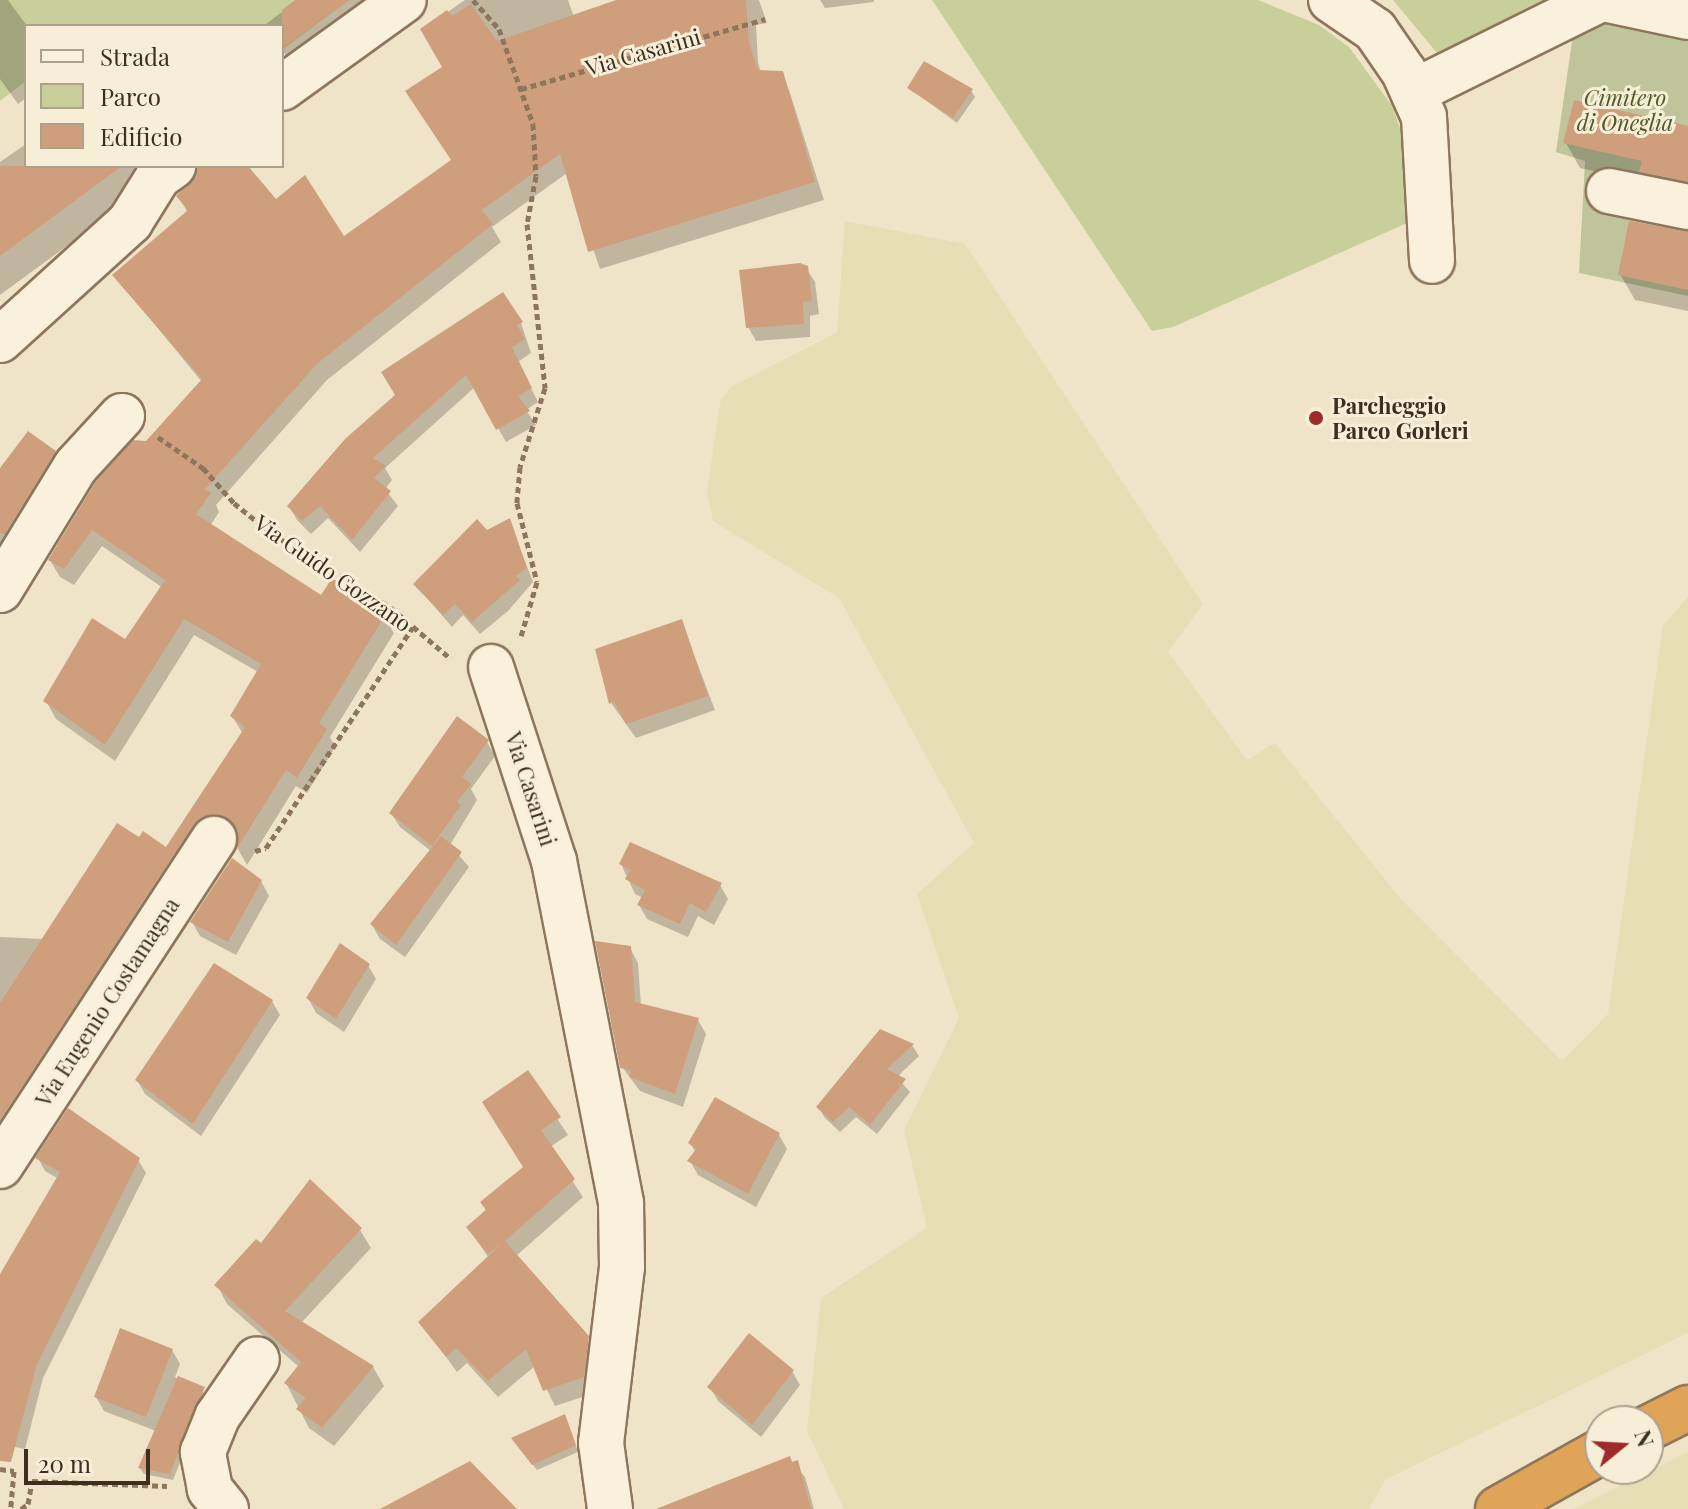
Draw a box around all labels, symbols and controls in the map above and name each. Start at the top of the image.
street label: Via Casarini [582,23,704,81]
legend [24,24,284,168]
text: Strada [100,40,170,72]
text: Parco [100,80,161,112]
park label: Cimitero di Oneglia [1577,84,1673,136]
text: Edificio [100,120,182,152]
place label: Parcheggio Parco Gorleri [1332,392,1469,444]
marker: Parcheggio Parco Gorleri [1307,409,1325,427]
street label: Via Guido Gozzano [249,509,417,637]
street label: Via Casarini [500,728,562,850]
street label: Via Eugenio Costamagna [30,893,184,1111]
north arrow [1584,1405,1664,1485]
text: N [1628,1426,1662,1450]
scale bar [28,1433,154,1483]
text: 20 m [38,1447,91,1479]

